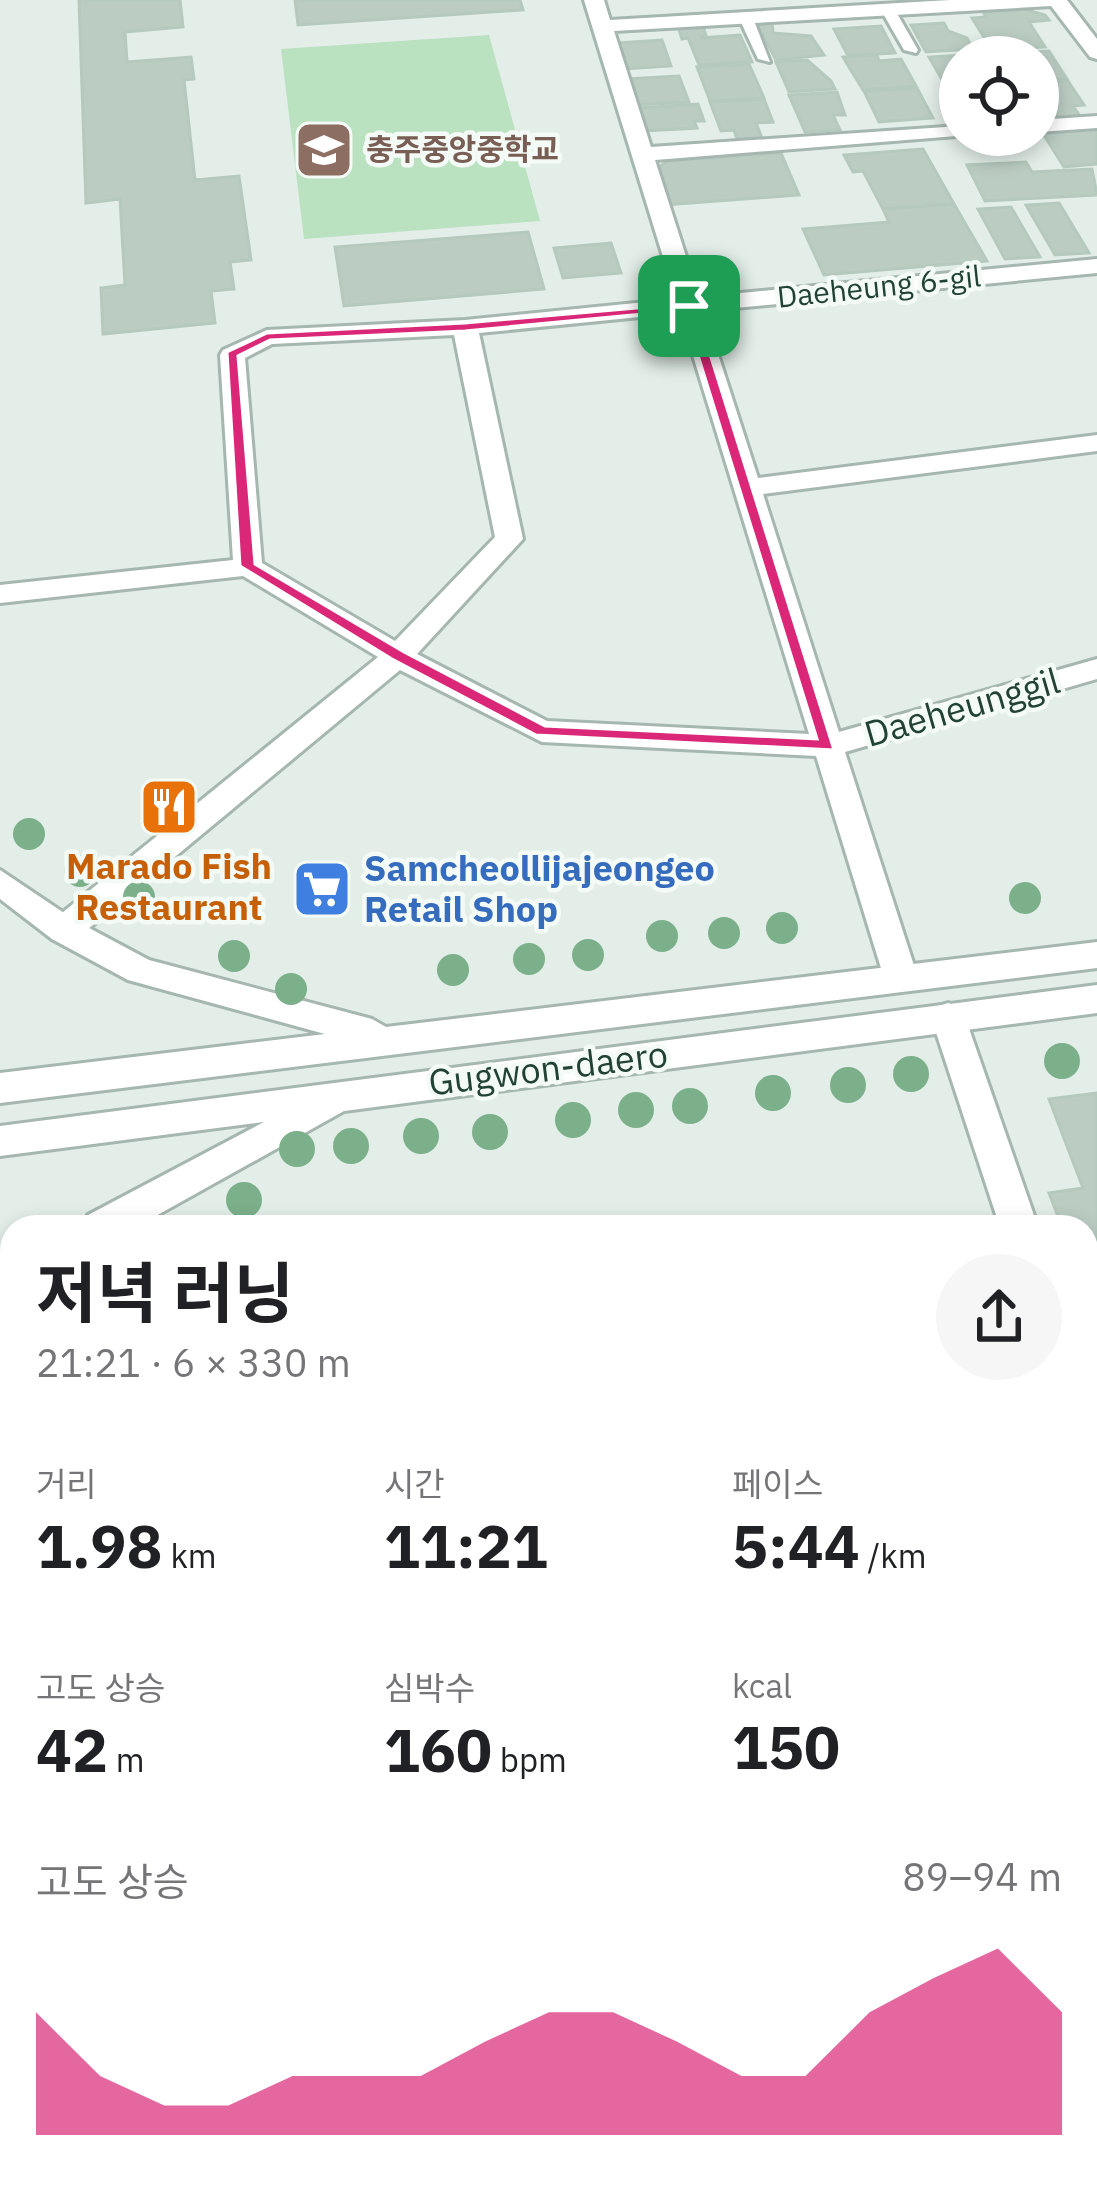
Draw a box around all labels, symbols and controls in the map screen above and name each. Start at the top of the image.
map controls [939,36,1059,156]
button: locate [939,36,1059,156]
school or university icon: 충주중앙중학교 [293,119,355,181]
place label: 충주중앙중학교 [366,129,559,168]
pin [638,255,740,357]
street label: Daeheung 6-gil [775,255,983,316]
icon: arrive [656,273,722,339]
street label: Daeheunggil [859,656,1065,757]
restaurant icon: Marado Fish Restaurant [138,776,200,838]
place label: Marado Fish Restaurant [66,842,272,930]
place label: Samcheollijajeongeo Retail Shop [364,844,715,932]
supermarket icon: Samcheollijajeongeo Retail Shop [291,858,353,920]
street label: Gugwon-daero [426,1030,670,1105]
text: 저녁 러닝 [36,1249,294,1335]
button: share [936,1254,1062,1380]
text: 21:21 · 6 × 330 m [36,1337,351,1388]
text: 거리 [36,1462,97,1505]
text: 시간 [384,1462,445,1505]
text: 페이스 [732,1462,823,1505]
text: 1.98 [36,1506,163,1585]
text: 11:21 [384,1506,548,1585]
text: 5:44 [732,1506,860,1585]
text: km [163,1534,217,1577]
text: /km [860,1534,926,1577]
text: kcal [732,1664,792,1707]
text: 고도 상승 [36,1666,165,1709]
text: 심박수 [384,1666,475,1709]
text: 150 [732,1707,840,1786]
text: 42 [36,1710,108,1789]
text: 160 [384,1710,492,1789]
text: m [108,1738,145,1781]
text: bpm [492,1738,567,1781]
text: 89–94 m [902,1851,1062,1902]
text: 고도 상승 [36,1856,189,1907]

